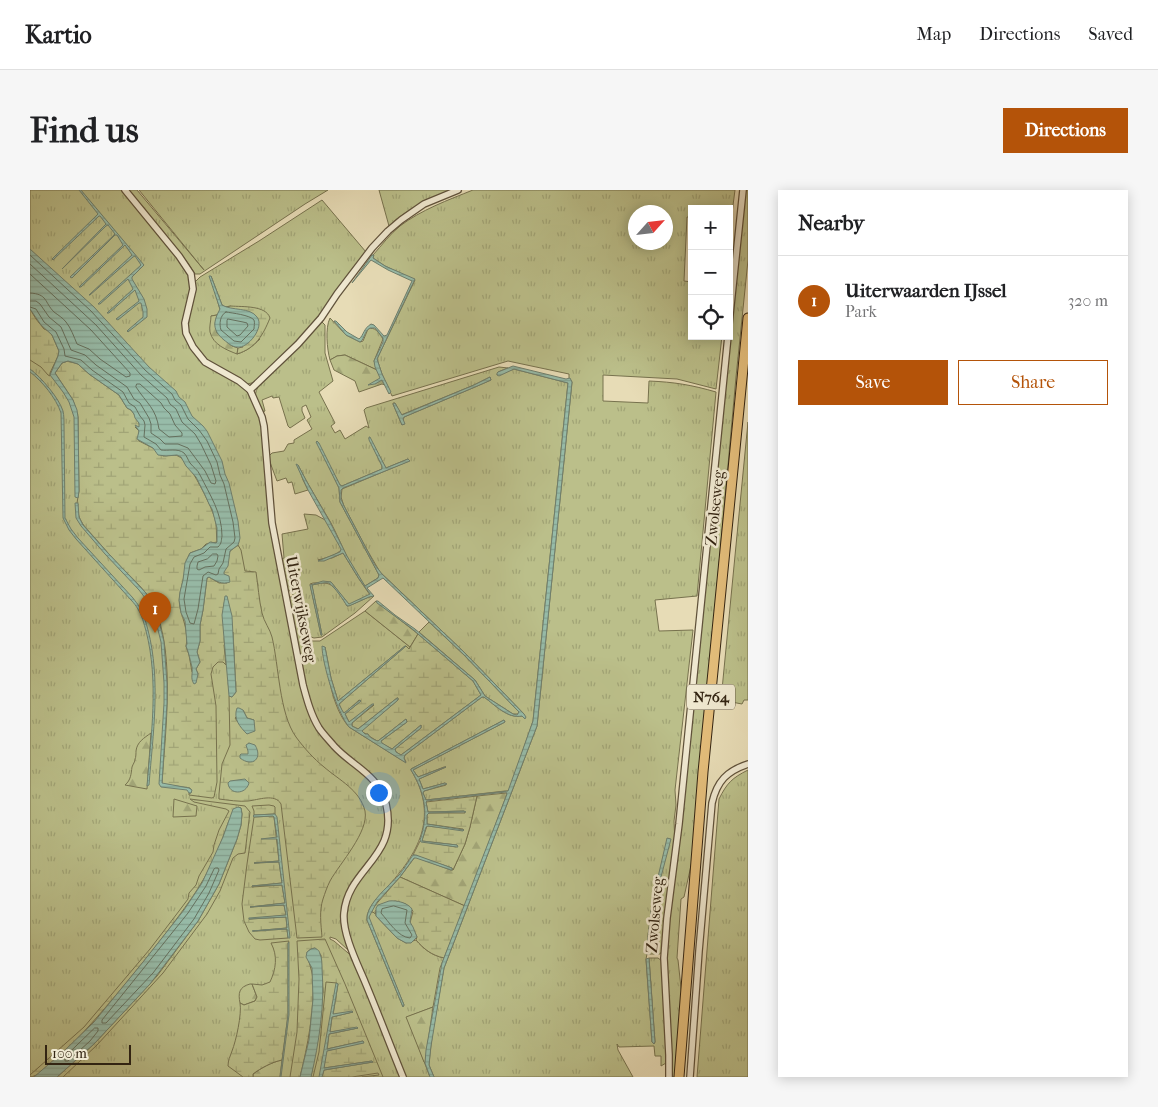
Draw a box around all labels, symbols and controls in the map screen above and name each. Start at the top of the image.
text: Kartio [25,21,92,49]
text: Map [917,24,951,45]
text: Directions [979,24,1060,45]
text: Saved [1088,24,1133,45]
button: Directions [1003,108,1128,153]
text: Find us [30,110,139,151]
north arrow [628,205,673,250]
map controls [688,205,733,340]
button: + [688,205,733,250]
text: Nearby [798,211,864,235]
button: − [688,250,733,295]
text: Uiterwaarden IJssel [845,280,1007,302]
text: 1 [811,291,817,310]
text: 320 m [1068,291,1108,310]
button: locate [688,295,733,340]
text: Park [845,302,877,321]
button: Save [798,360,948,405]
button: Share [958,360,1108,405]
street label: Zwolseweg [701,469,728,547]
street label: Uiterwijkseweg [282,554,321,664]
pin: 1 [139,592,171,633]
road number: N764 [687,684,735,710]
your location [366,780,392,806]
street label: Zwolseweg [642,876,667,954]
scale bar [45,1042,131,1065]
text: 100 m [52,1045,87,1062]

